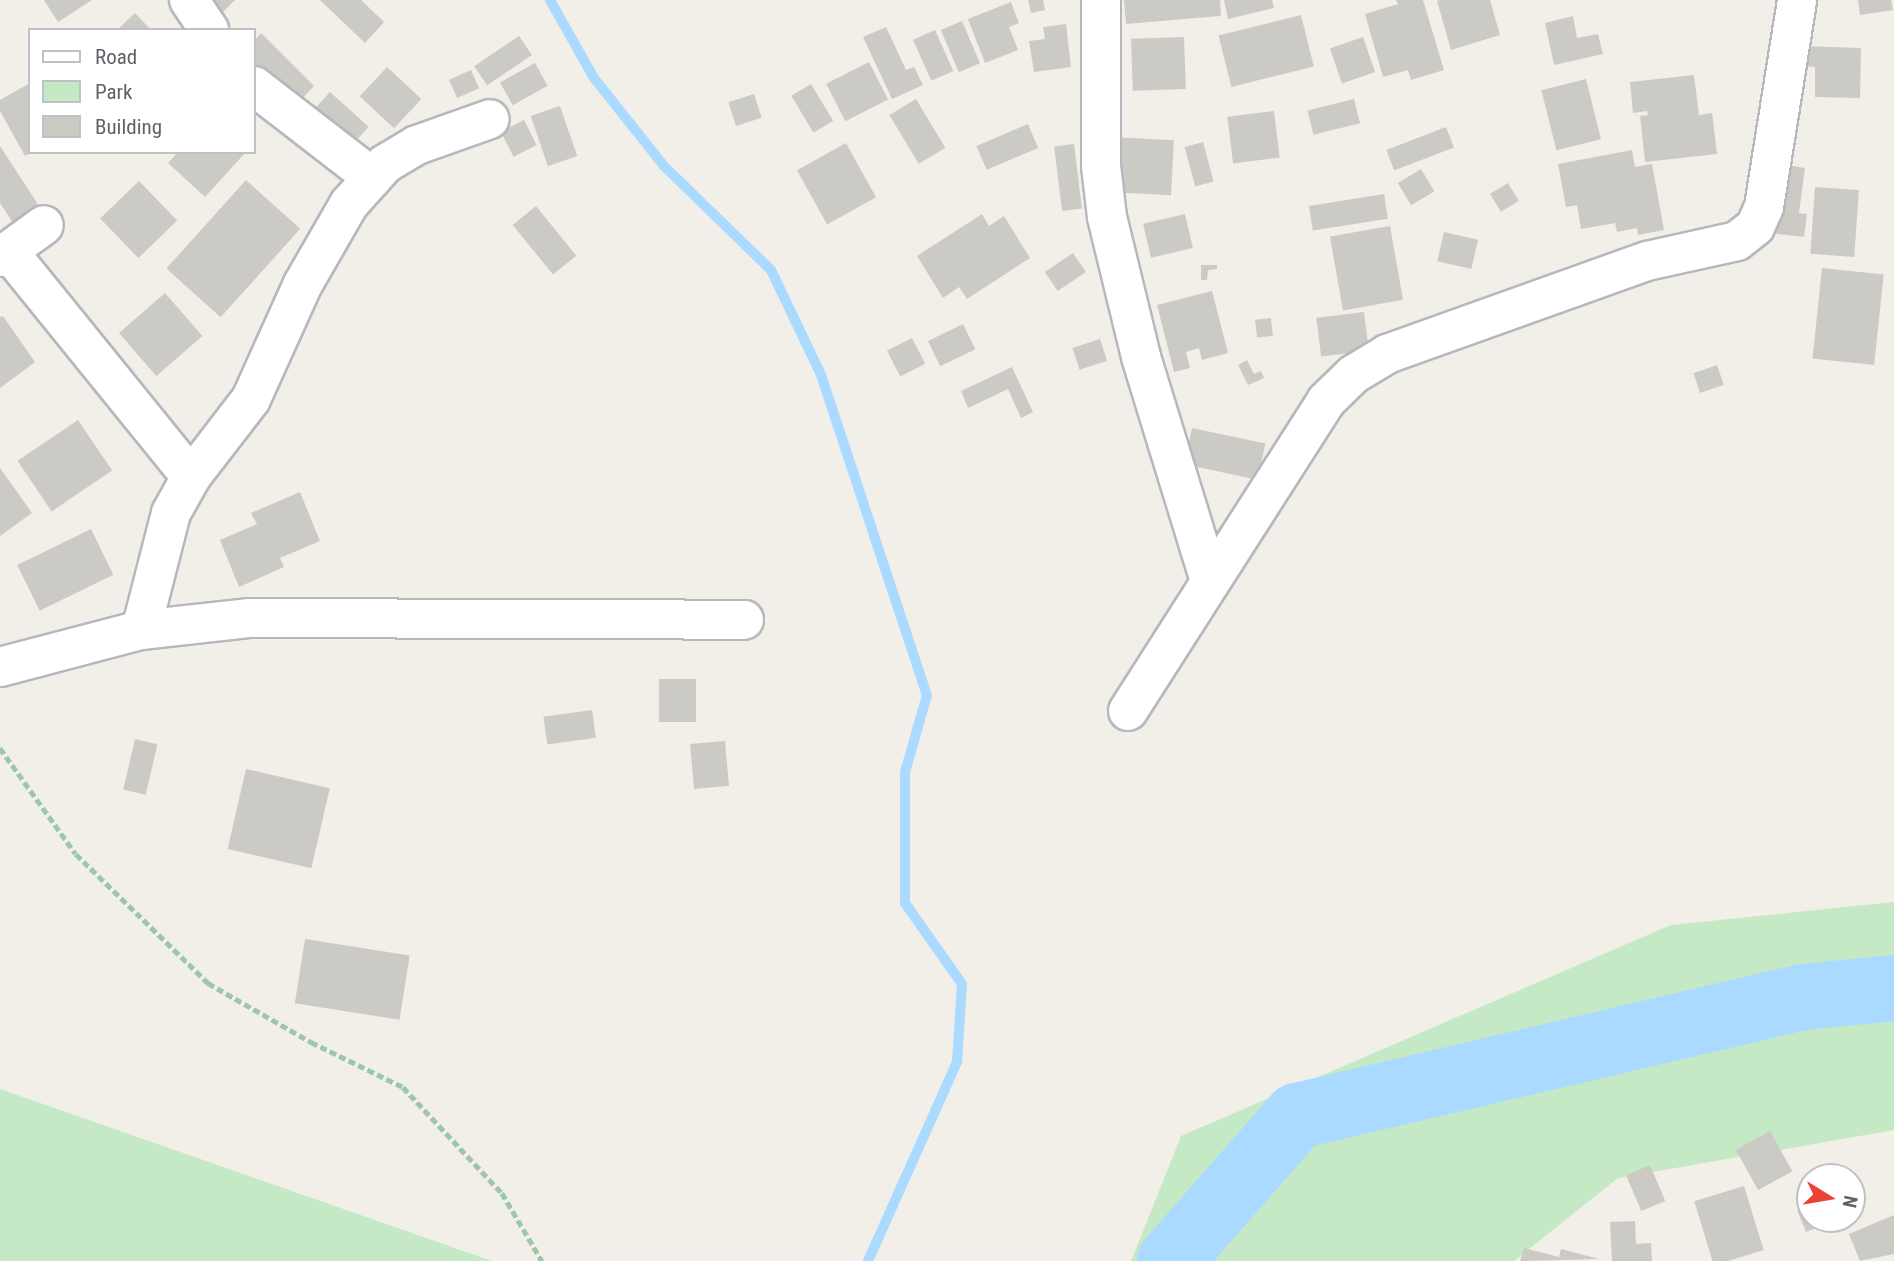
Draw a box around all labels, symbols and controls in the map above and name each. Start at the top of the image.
legend [28,28,256,154]
text: Road [95,45,137,69]
text: Park [95,80,132,104]
text: Building [95,115,162,139]
north arrow [1796,1163,1866,1233]
text: N [1838,1194,1863,1210]

